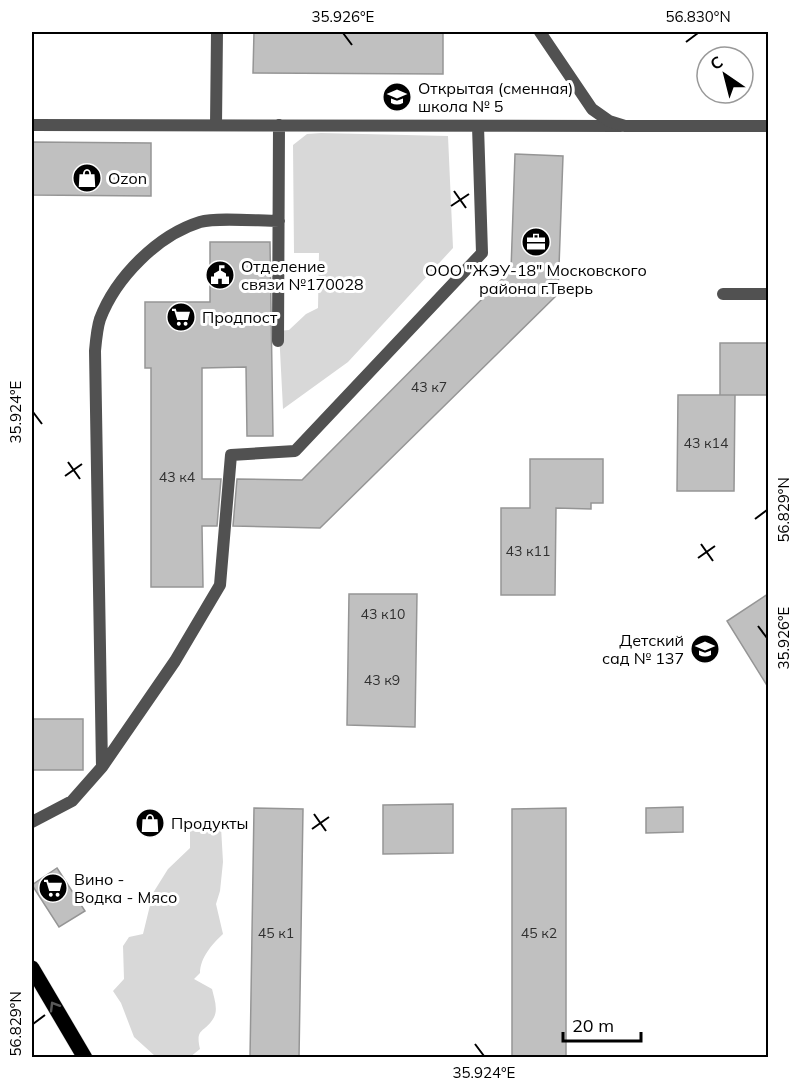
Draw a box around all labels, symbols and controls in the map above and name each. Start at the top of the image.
text: 35.926°E [312,7,375,26]
text: 56.830°N [665,7,731,26]
north arrow [695,45,755,105]
text: С [706,51,727,74]
place label: Открытая (сменная) школа № 5 [418,78,573,116]
school or university icon: Открытая (сменная) школа № 5 [381,81,413,113]
shop icon: Ozon [71,162,103,194]
place label: Ozon [108,168,147,188]
office icon: ООО "ЖЭУ-18" Московского района г.Тверь [520,226,552,258]
place label: Отделение связи №170028 [241,256,364,294]
public building icon: Отделение связи №170028 [204,259,236,291]
place label: ООО "ЖЭУ-18" Московского района г.Тверь [425,260,647,298]
supermarket icon: Продпост [165,301,197,333]
place label: Продпост [202,307,278,327]
house number: 43 к7 [411,378,447,396]
text: 35.924°E [6,380,25,443]
house number: 43 к14 [684,434,729,452]
house number: 43 к4 [159,468,196,486]
text: 56.829°N [774,477,793,543]
house number: 43 к11 [506,542,550,560]
house number: 43 к10 [361,605,405,623]
text: 35.926°E [774,606,793,669]
place label: Детский сад № 137 [602,630,684,668]
school or university icon: Детский сад № 137 [689,633,721,665]
house number: 43 к9 [364,671,400,689]
shop icon: Продукты [134,807,166,839]
place label: Продукты [171,813,248,833]
place label: Вино - Водка - Мясо [74,869,177,907]
supermarket icon: Вино - Водка - Мясо [37,872,69,904]
house number: 45 к1 [258,924,294,942]
house number: 45 к2 [521,924,557,942]
text: 56.829°N [6,991,25,1057]
one-way arrow [50,1002,61,1012]
scale bar [563,1005,641,1043]
text: 20 m [572,1014,614,1037]
text: 35.924°E [453,1063,516,1082]

